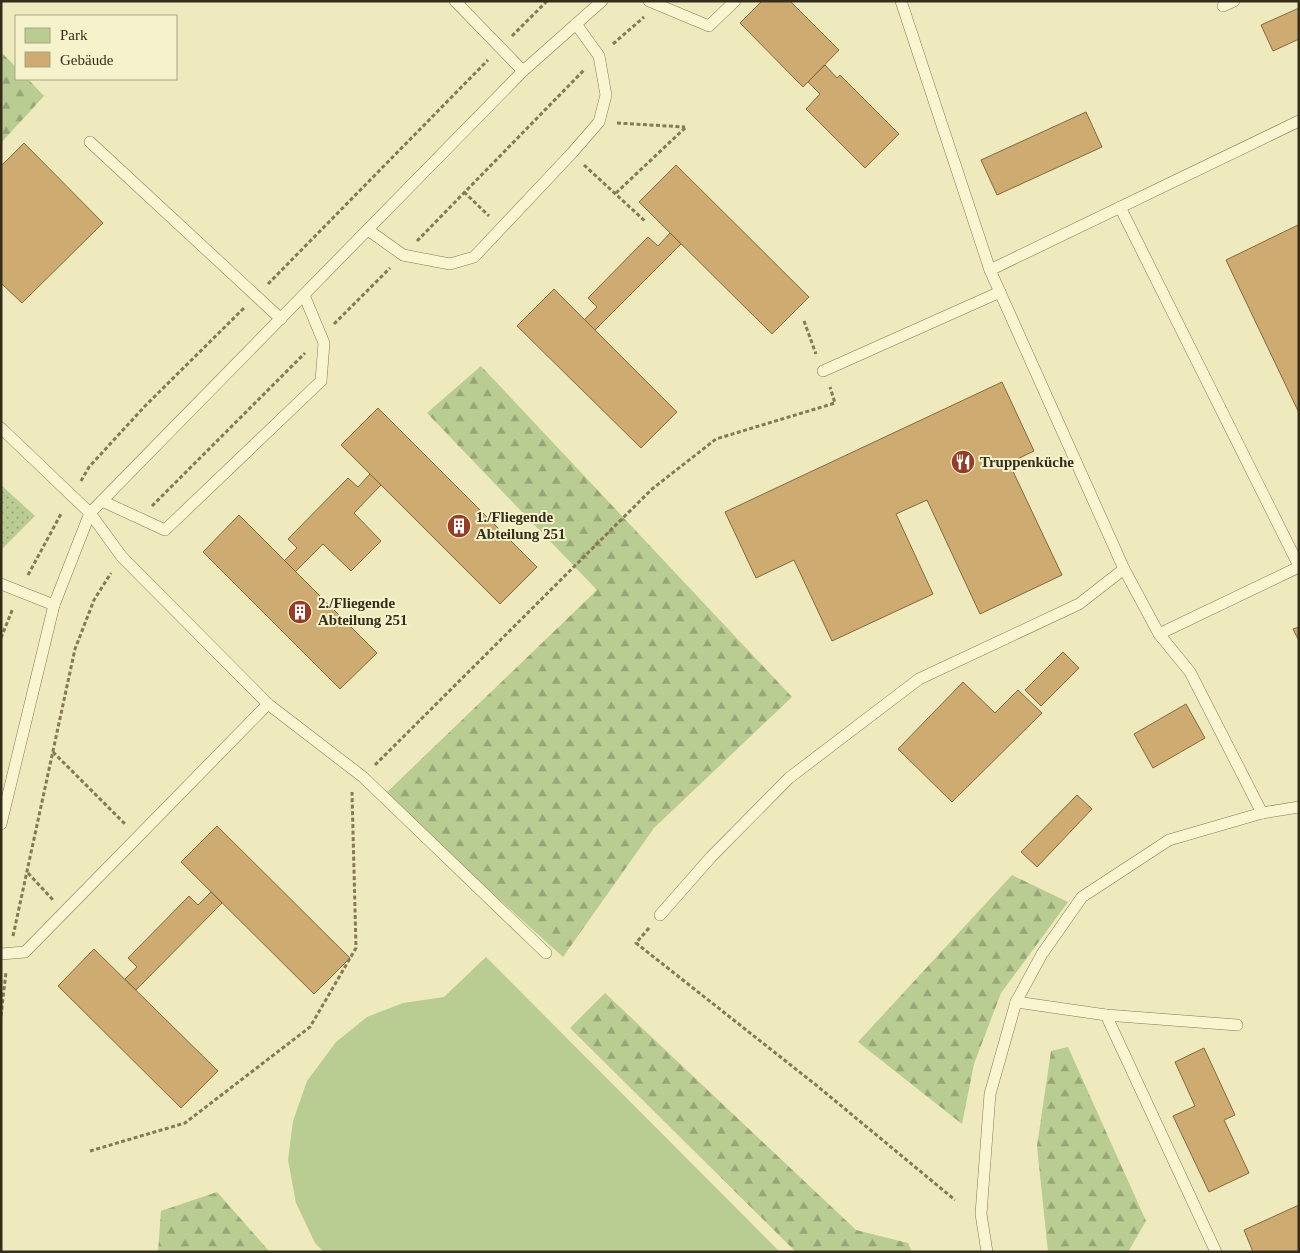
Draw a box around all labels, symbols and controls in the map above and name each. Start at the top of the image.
legend [15,15,178,80]
text: Park [60,27,88,43]
text: Gebäude [60,52,114,68]
restaurant icon: Truppenküche [950,449,976,475]
place label: Truppenküche [980,454,1074,470]
place label: 1./Fliegende Abteilung 251 [476,509,566,542]
building icon: 1./Fliegende Abteilung 251 [446,513,472,539]
place label: 2./Fliegende Abteilung 251 [318,595,408,628]
building icon: 2./Fliegende Abteilung 251 [287,599,313,625]

